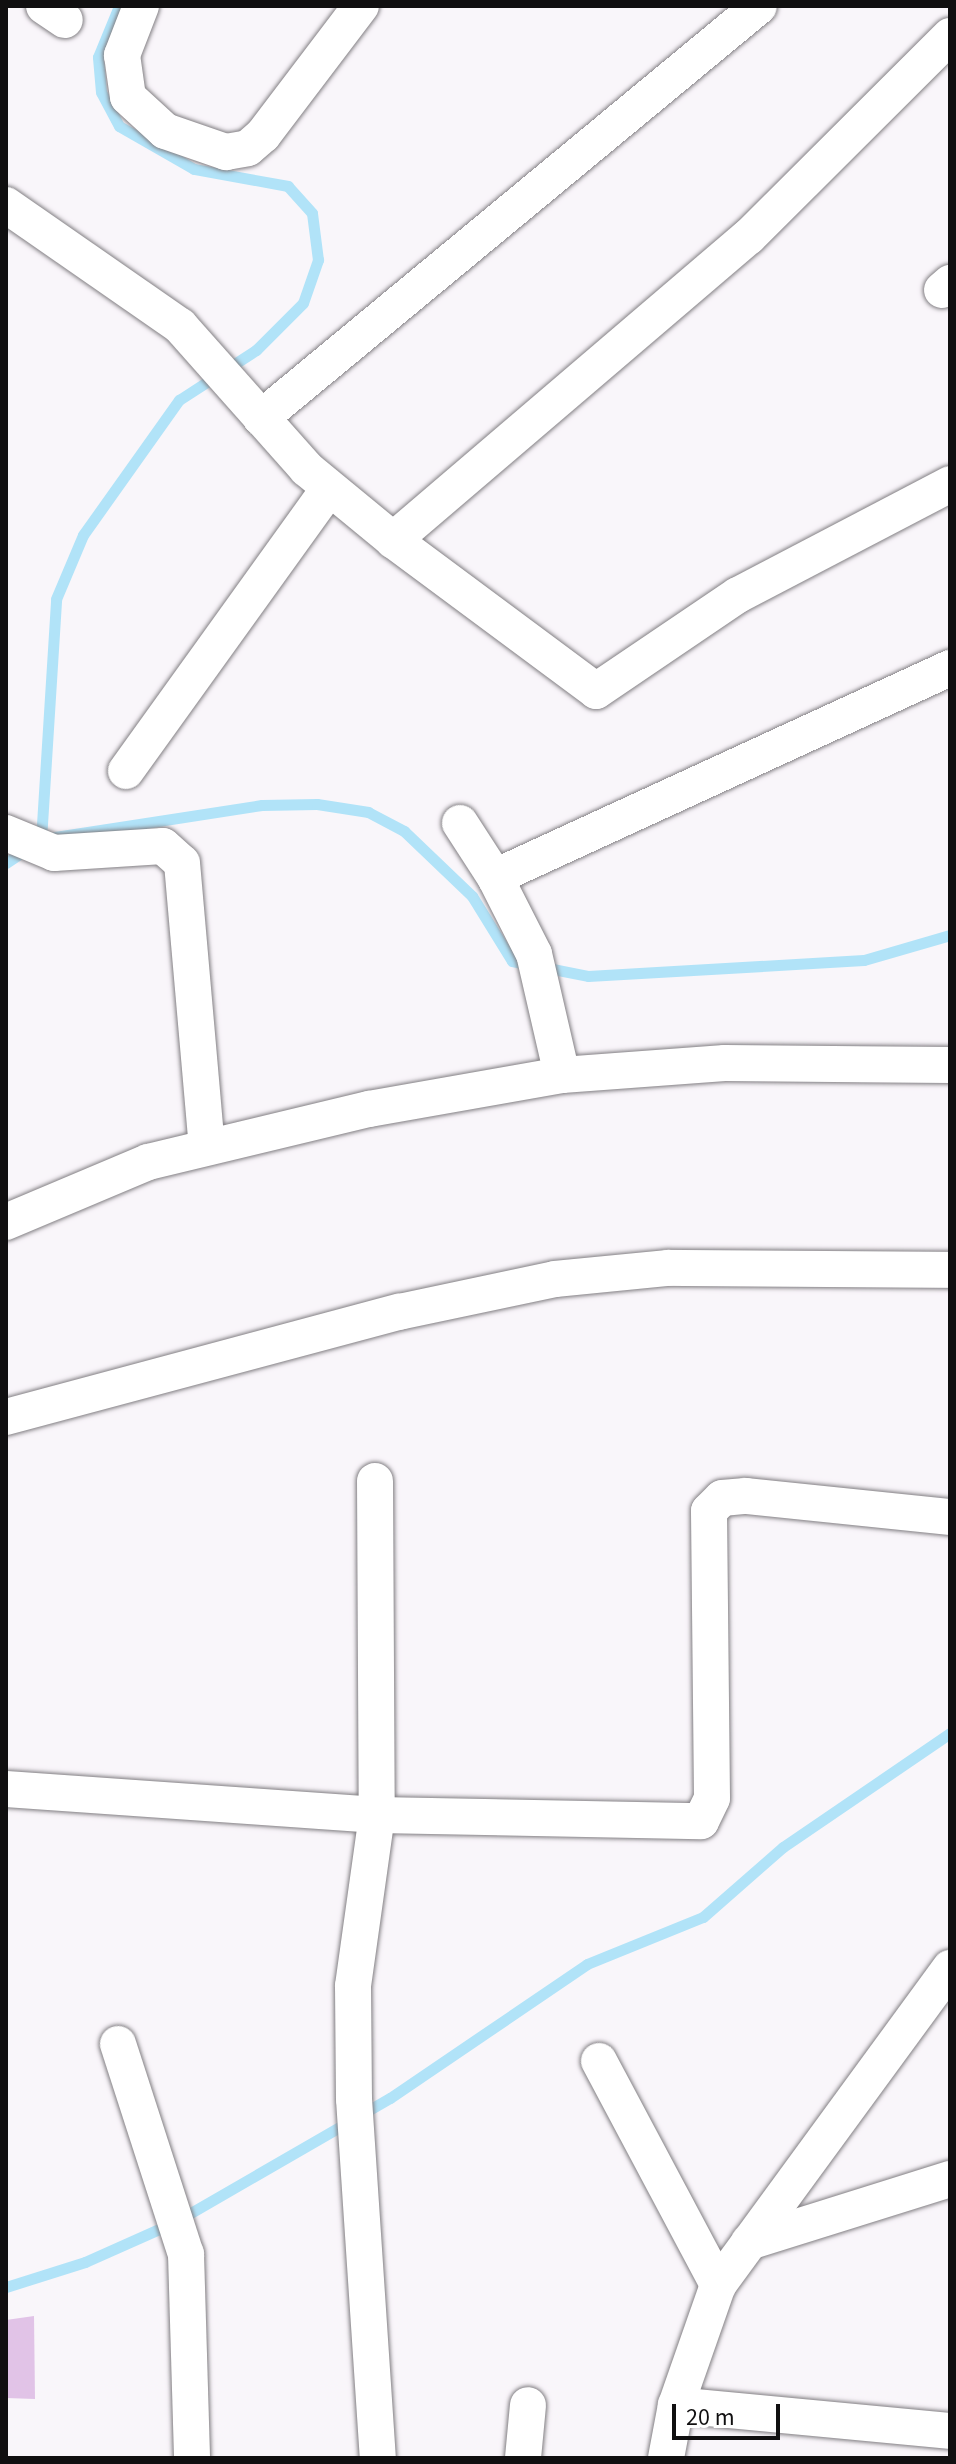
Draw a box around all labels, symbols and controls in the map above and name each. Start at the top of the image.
scale bar [676,2388,784,2438]
text: 20 m [686,2400,735,2435]

